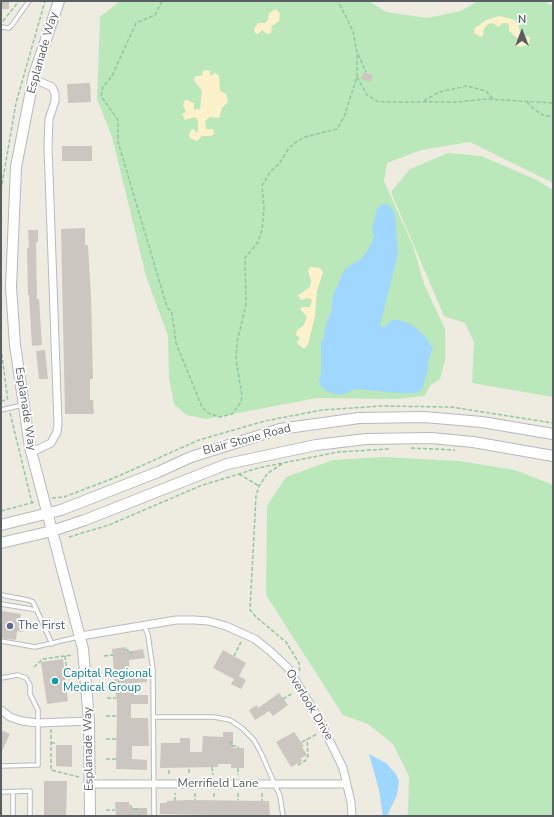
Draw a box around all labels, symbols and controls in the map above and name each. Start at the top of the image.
street label: Esplanade Way [24,11,62,95]
north arrow [502,12,542,52]
text: N [518,12,526,27]
street label: Esplanade Way [11,366,39,452]
street label: Blair Stone Road [201,421,293,459]
place label: The First [18,619,65,633]
marker: The First [5,621,15,631]
place label: Capital Regional Medical Group [63,667,152,695]
street label: Overlook Drive [282,667,336,743]
marker: Capital Regional Medical Group [50,676,60,686]
street label: Esplanade Way [81,707,97,791]
street label: Merrifield Lane [178,777,258,791]

